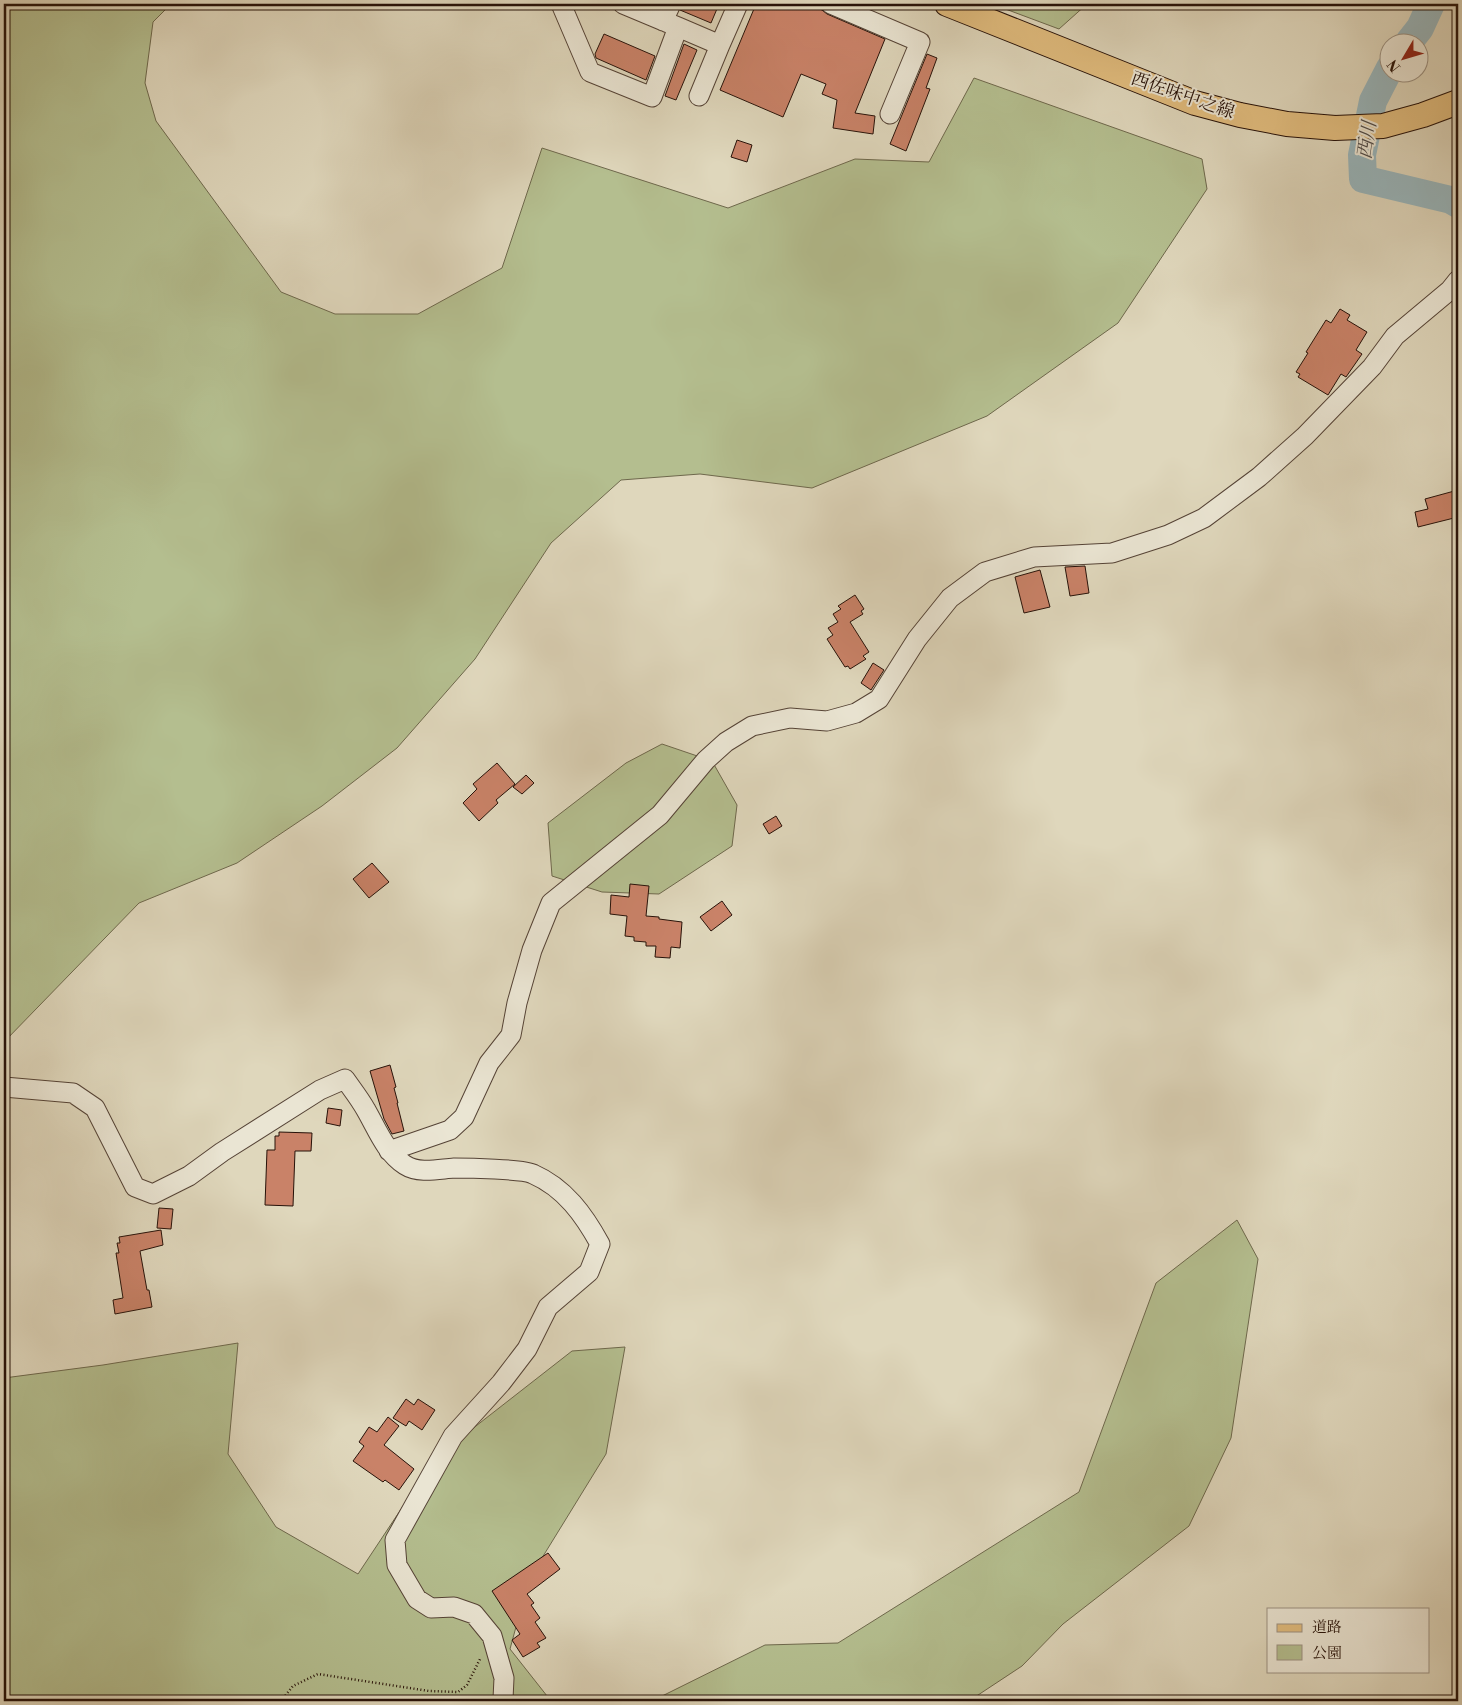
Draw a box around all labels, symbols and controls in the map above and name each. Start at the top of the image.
north arrow [1380,32,1430,82]
text: N [1384,55,1405,75]
street label: 西佐味中之線 [1128,67,1238,124]
water label: 西川 [1352,118,1382,161]
legend [1267,1608,1430,1672]
text: 道路 [1312,1618,1342,1637]
text: 公園 [1312,1644,1342,1663]

